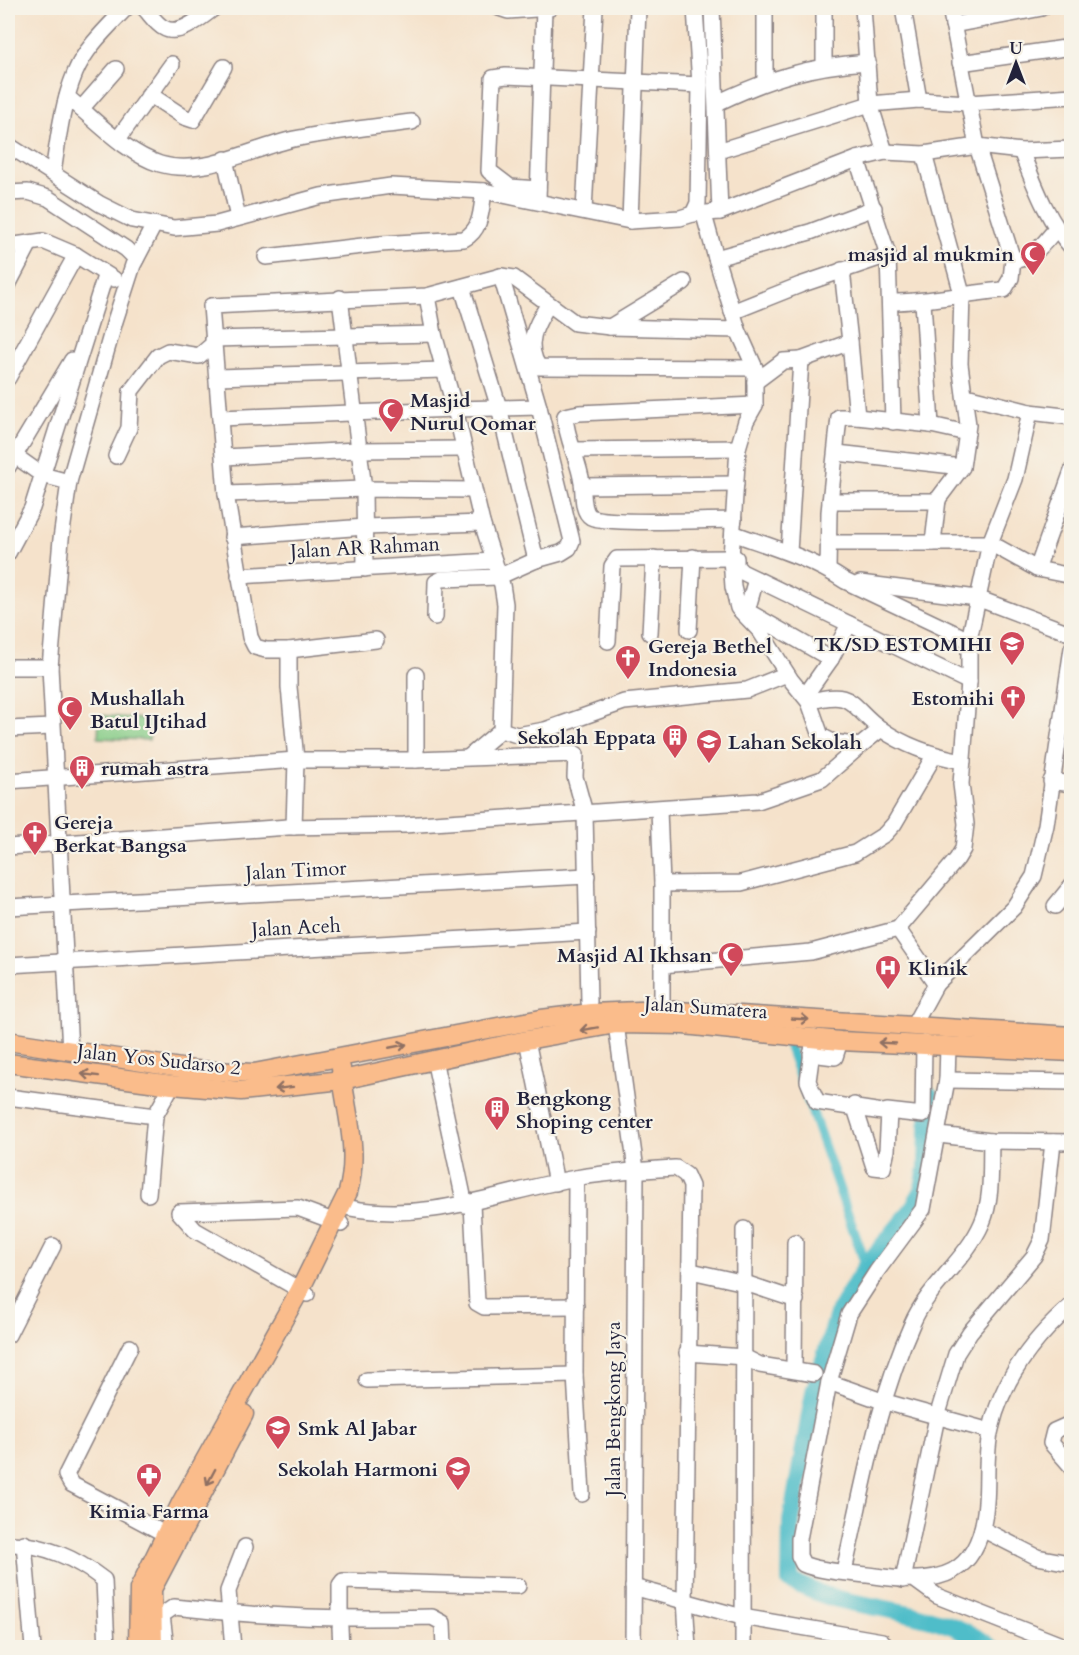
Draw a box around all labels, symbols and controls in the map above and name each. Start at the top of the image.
north arrow [986,33,1046,93]
text: U [1009,38,1023,60]
mosque icon: masjid al mukmin [1018,239,1048,277]
place label: masjid al mukmin [848,241,1014,268]
place label: Masjid Nurul Qomar [410,387,537,437]
mosque icon: Masjid Nurul Qomar [376,396,406,434]
street label: Jalan AR Rahman [287,530,441,565]
school or university icon: TK/SD ESTOMIHI [997,629,1027,667]
place label: TK/SD ESTOMIHI [814,631,992,658]
place label: Gereja Bethel Indonesia [648,633,772,683]
church icon: Gereja Bethel Indonesia [613,643,643,681]
church icon: Estomihi [998,683,1028,721]
place label: Mushallah Batul IJtihad [90,685,207,735]
place label: Estomihi [911,685,994,712]
mosque icon: Mushallah Batul IJtihad [55,694,85,732]
building icon: Sekolah Eppata [660,722,690,760]
place label: Sekolah Eppata [518,724,656,751]
school or university icon: Lahan Sekolah [694,727,724,765]
place label: Lahan Sekolah [728,729,862,756]
building icon: rumah astra [67,753,97,791]
place label: rumah astra [101,755,209,782]
place label: Gereja Berkat Bangsa [54,809,187,859]
church icon: Gereja Berkat Bangsa [20,819,50,857]
street label: Jalan Timor [242,854,348,887]
street label: Jalan Aceh [248,912,341,943]
mosque icon: Masjid Al Ikhsan [716,940,746,978]
place label: Masjid Al Ikhsan [557,942,712,969]
hospital icon: Klinik [873,953,903,991]
place label: Klinik [908,955,969,982]
street label: Jalan Sumatera [640,990,769,1025]
one-way arrow [789,1014,809,1025]
one-way arrow [579,1024,599,1035]
street label: Jalan Yos Sudarso 2 [73,1037,242,1082]
one-way arrow [878,1038,898,1049]
one-way arrow [388,1040,407,1051]
one-way arrow [81,1069,101,1080]
one-way arrow [275,1082,295,1093]
place label: Bengkong Shoping center [516,1085,654,1135]
building icon: Bengkong Shoping center [482,1094,512,1132]
street label: Jalan Bengkong Jaya [600,1321,627,1500]
school or university icon: Smk Al Jabar [263,1413,293,1451]
place label: Smk Al Jabar [298,1415,418,1442]
school or university icon: Sekolah Harmoni [443,1454,473,1492]
place label: Sekolah Harmoni [278,1456,438,1483]
pharmacy icon: Kimia Farma [134,1461,164,1499]
one-way arrow [205,1468,216,1486]
place label: Kimia Farma [89,1498,209,1525]

